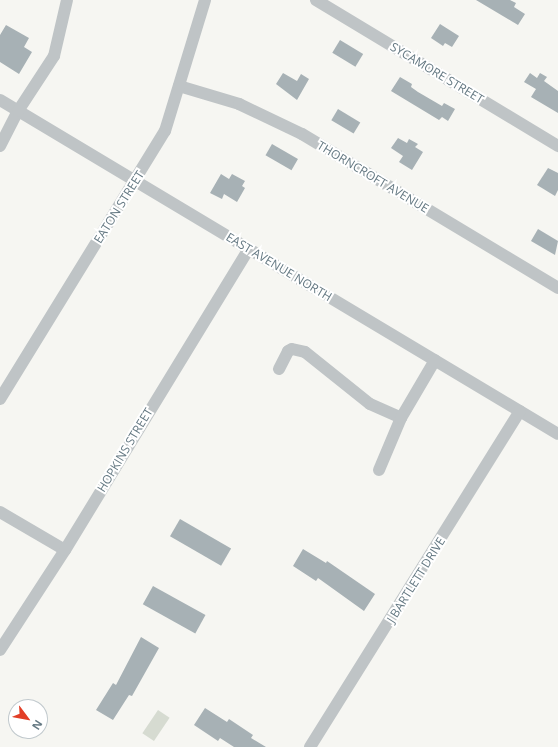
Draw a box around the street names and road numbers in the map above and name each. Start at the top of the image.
street label: SYCAMORE STREET [388,39,486,107]
street label: THORNCROFT AVENUE [315,138,431,216]
street label: EATON STREET [91,168,147,246]
street label: EAST AVENUE NORTH [224,230,334,304]
street label: HOPKINS STREET [94,405,156,495]
street label: J BARTLETT DRIVE [384,535,448,625]

